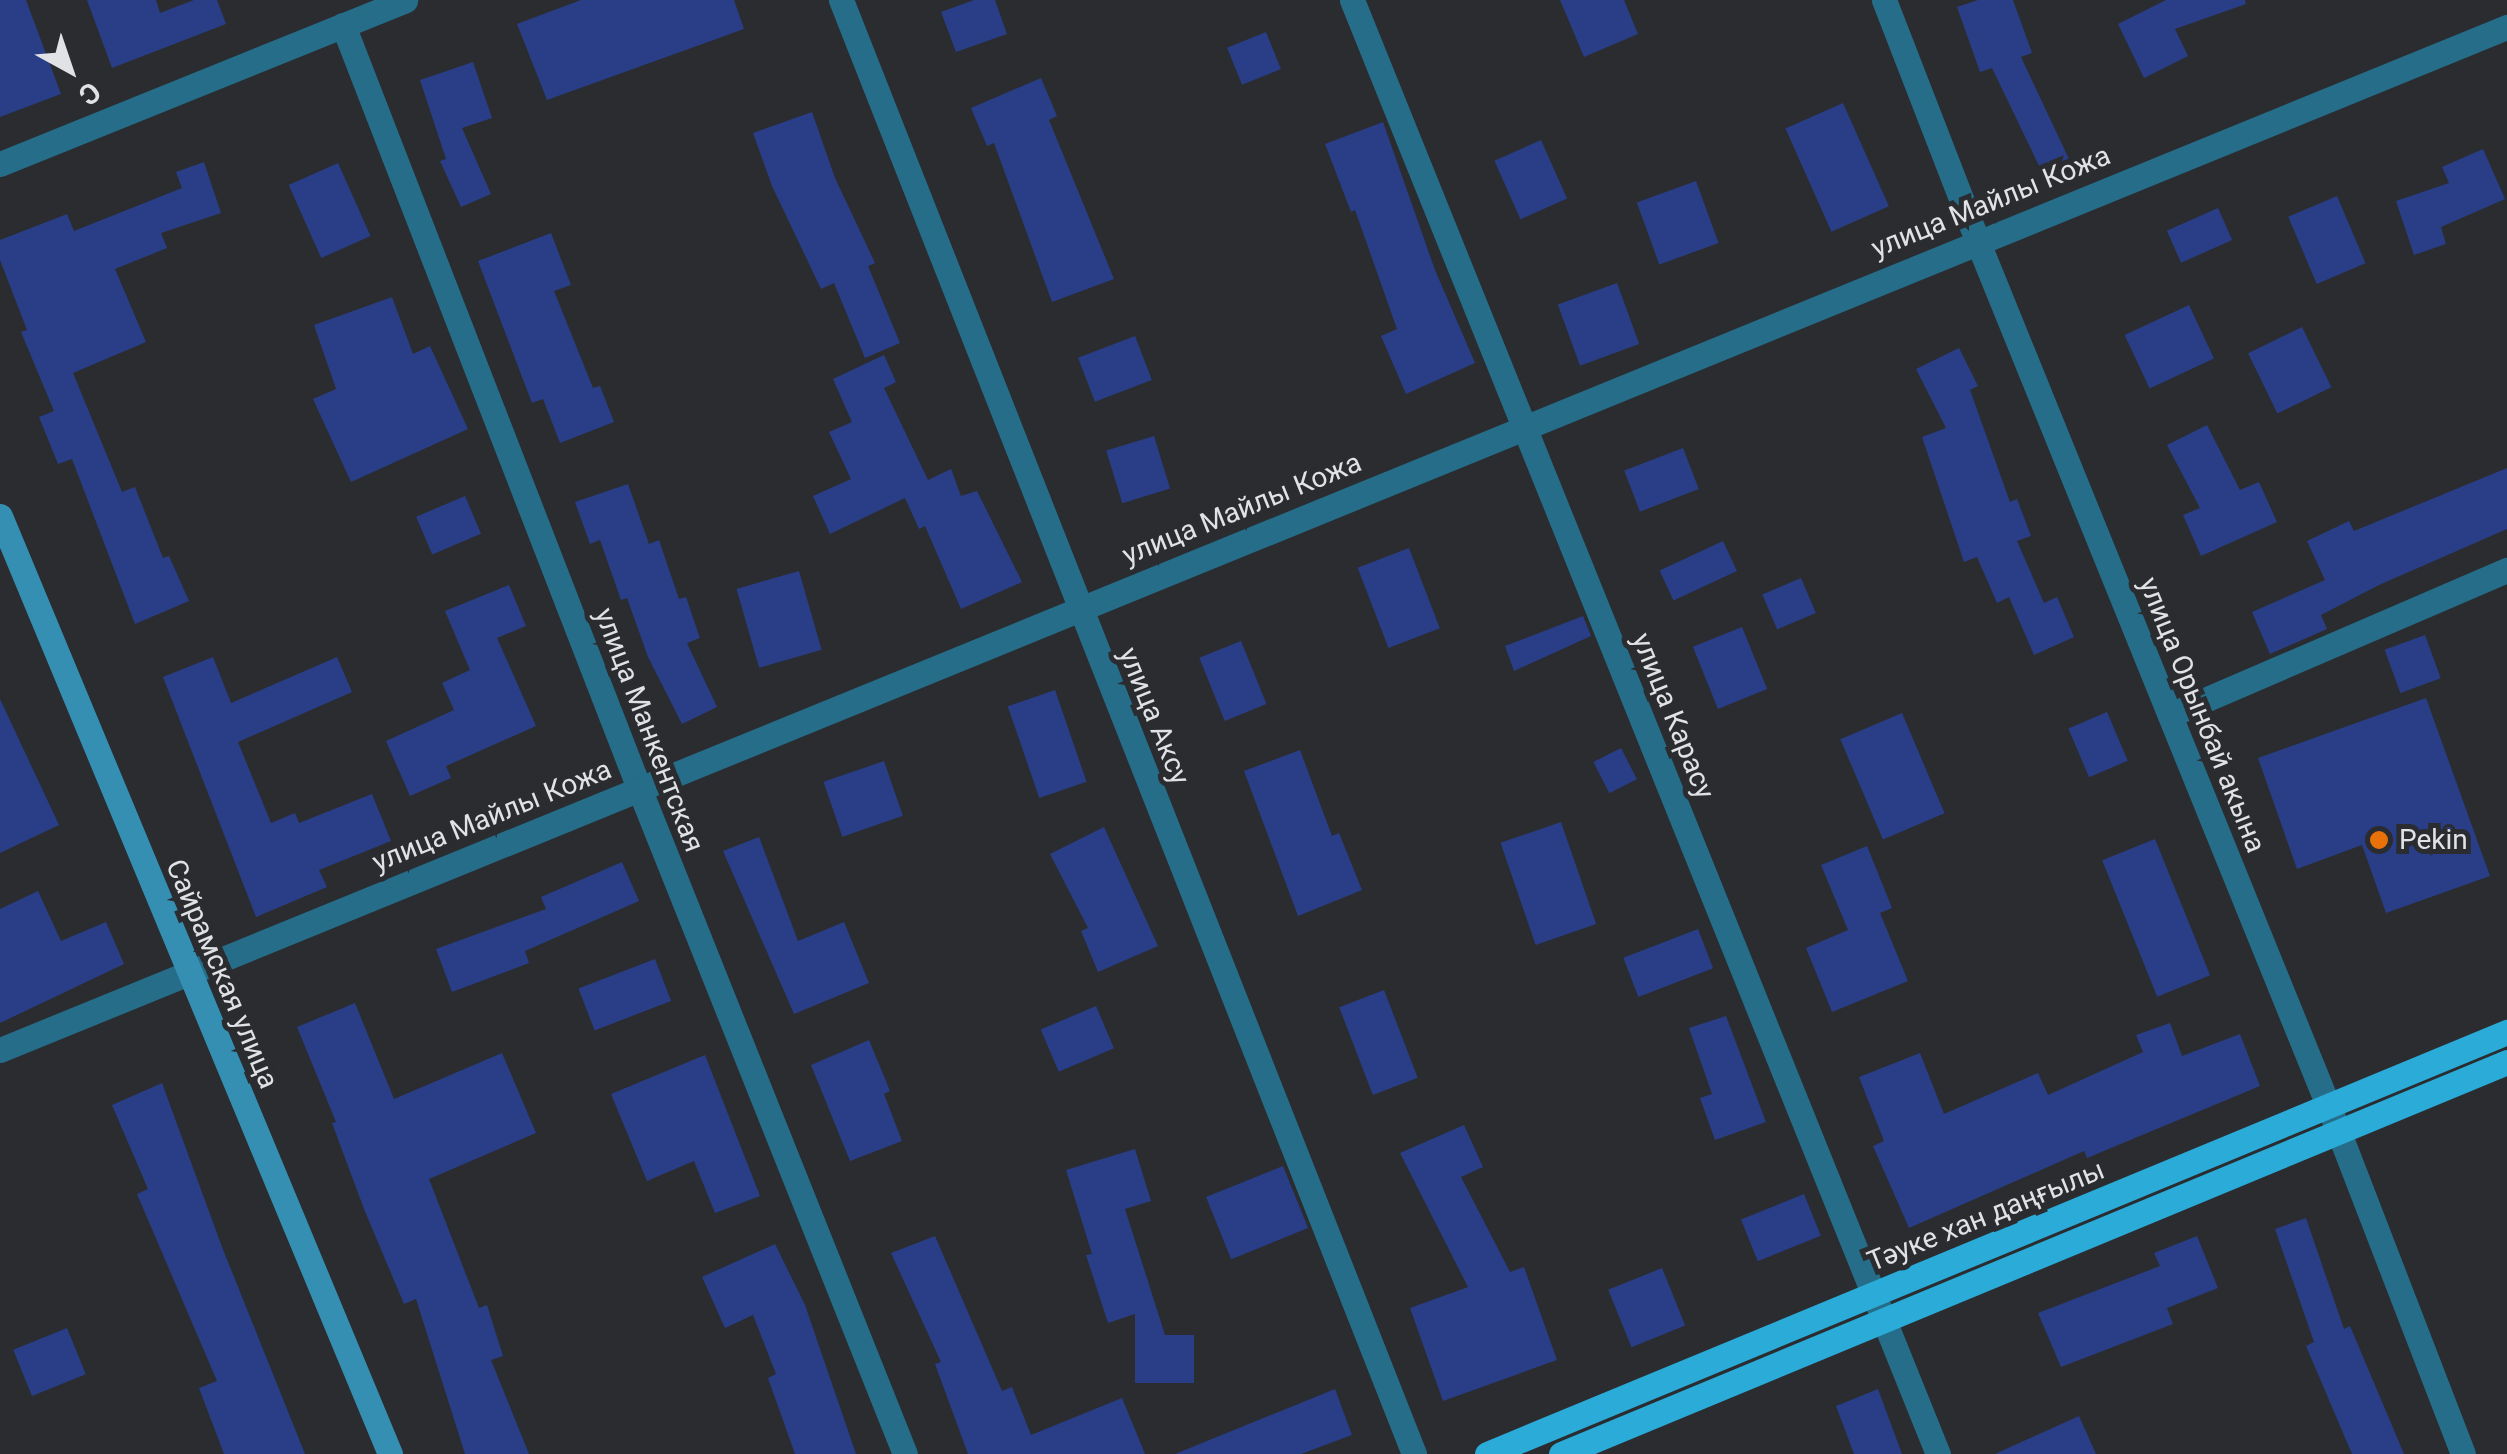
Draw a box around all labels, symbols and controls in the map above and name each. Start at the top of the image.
north arrow [20,20,120,120]
text: С [72,75,107,112]
street label: улица Майлы Кожа [1867,139,2115,265]
street label: улица Майлы Кожа [1118,446,1366,572]
street label: улица Орынбай акына [2131,572,2273,858]
street label: улица Манкентская [587,603,711,857]
street label: улица Карасу [1624,628,1722,804]
street label: улица Аксу [1111,643,1197,789]
street label: улица Майлы Кожа [368,753,616,879]
place label: Pekin [2399,823,2468,857]
marker: Pekin [2368,829,2390,851]
street label: Сайрамская улица [159,854,285,1094]
street label: Тәуке хан даңғылы [1863,1153,2109,1279]

